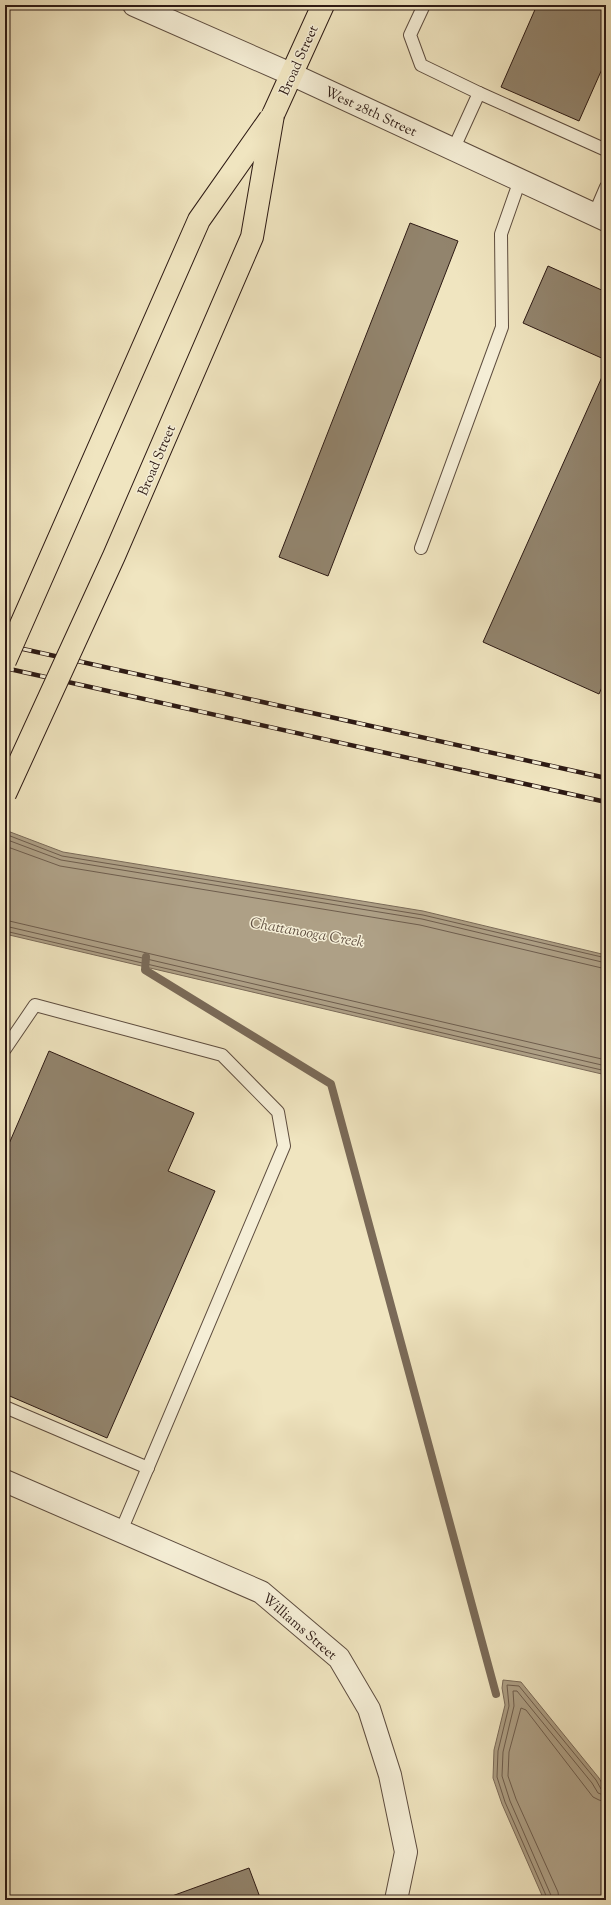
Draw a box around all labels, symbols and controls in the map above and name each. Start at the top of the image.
street label: Broad Street [275,22,324,99]
street label: West 28th Street [321,83,420,143]
street label: Broad Street [134,422,182,499]
water label: Chattanooga Creek [248,913,366,954]
street label: Williams Street [257,1589,341,1666]

